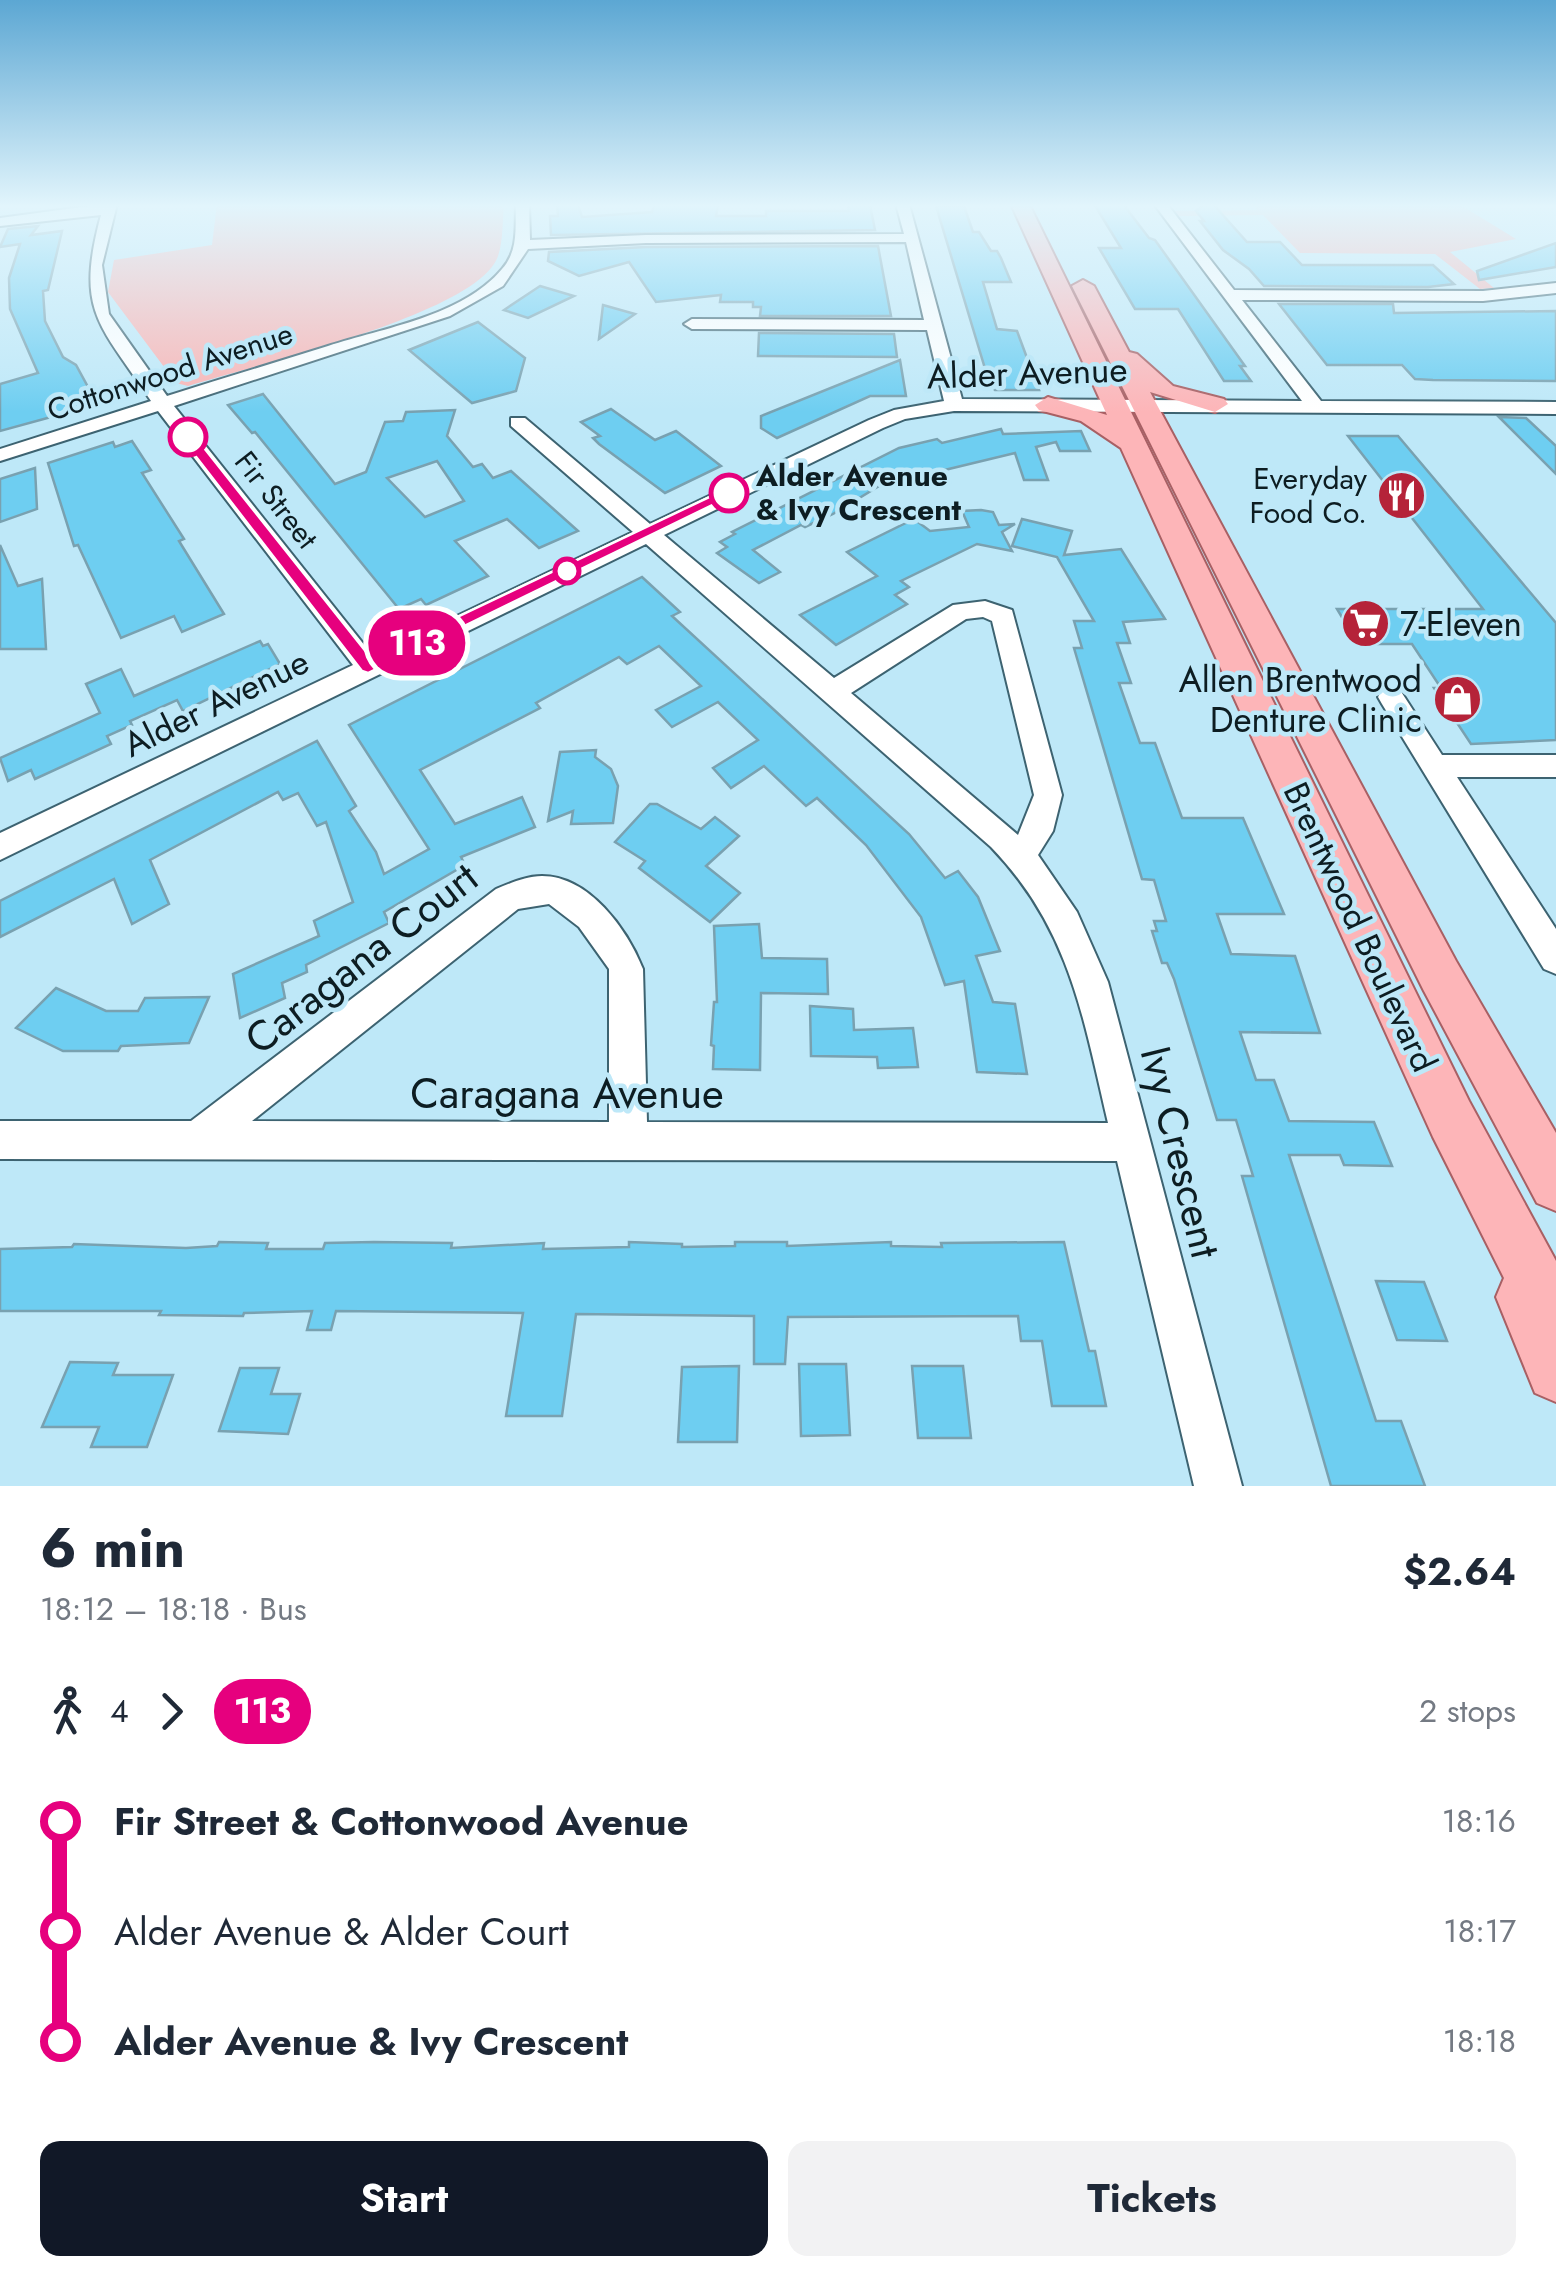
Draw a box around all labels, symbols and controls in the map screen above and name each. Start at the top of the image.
street label: Cottonwood Avenue [42,312,298,431]
street label: Alder Avenue [926,345,1128,401]
unlabelled marker [169,418,207,456]
street label: Fir Street [224,442,329,558]
place label: Alder Avenue & Ivy Crescent [755,454,962,531]
place label: Everyday Food Co. [1250,457,1368,534]
restaurant icon: Everyday Food Co. [1376,470,1428,522]
marker: Alder Avenue & Ivy Crescent [710,474,748,512]
unlabelled marker [554,558,580,584]
supermarket icon: 7-Eleven [1339,598,1391,650]
place label: 7-Eleven [1400,599,1522,649]
line badge: 113 [360,610,474,676]
text: 113 [388,618,446,668]
street label: Alder Avenue [115,637,317,769]
place label: Allen Brentwood Denture Clinic [1179,655,1422,745]
shop icon: Allen Brentwood Denture Clinic [1431,674,1483,726]
street label: Brentwood Boulevard [1271,774,1449,1080]
street label: Caragana Court [232,848,491,1069]
street label: Ivy Crescent [1125,1040,1236,1264]
street label: Caragana Avenue [410,1063,724,1124]
text: 6 min [40,1508,185,1588]
text: $2.64 [1403,1544,1516,1599]
text: 18:12 – 18:18 · Bus [40,1586,307,1632]
icon: walk [40,1684,95,1739]
icon: forward [144,1684,199,1739]
text: 113 [234,1686,291,1736]
text: 4 [110,1688,129,1734]
text: 2 stops [1419,1688,1516,1734]
text: Fir Street & Cottonwood Avenue [114,1794,689,1849]
text: 18:16 [1442,1798,1516,1844]
text: Alder Avenue & Alder Court [114,1904,569,1959]
text: 18:17 [1443,1908,1516,1954]
text: Alder Avenue & Ivy Crescent [114,2014,628,2069]
text: 18:18 [1443,2018,1516,2064]
button: Start [40,2141,768,2256]
button: Tickets [788,2141,1516,2256]

